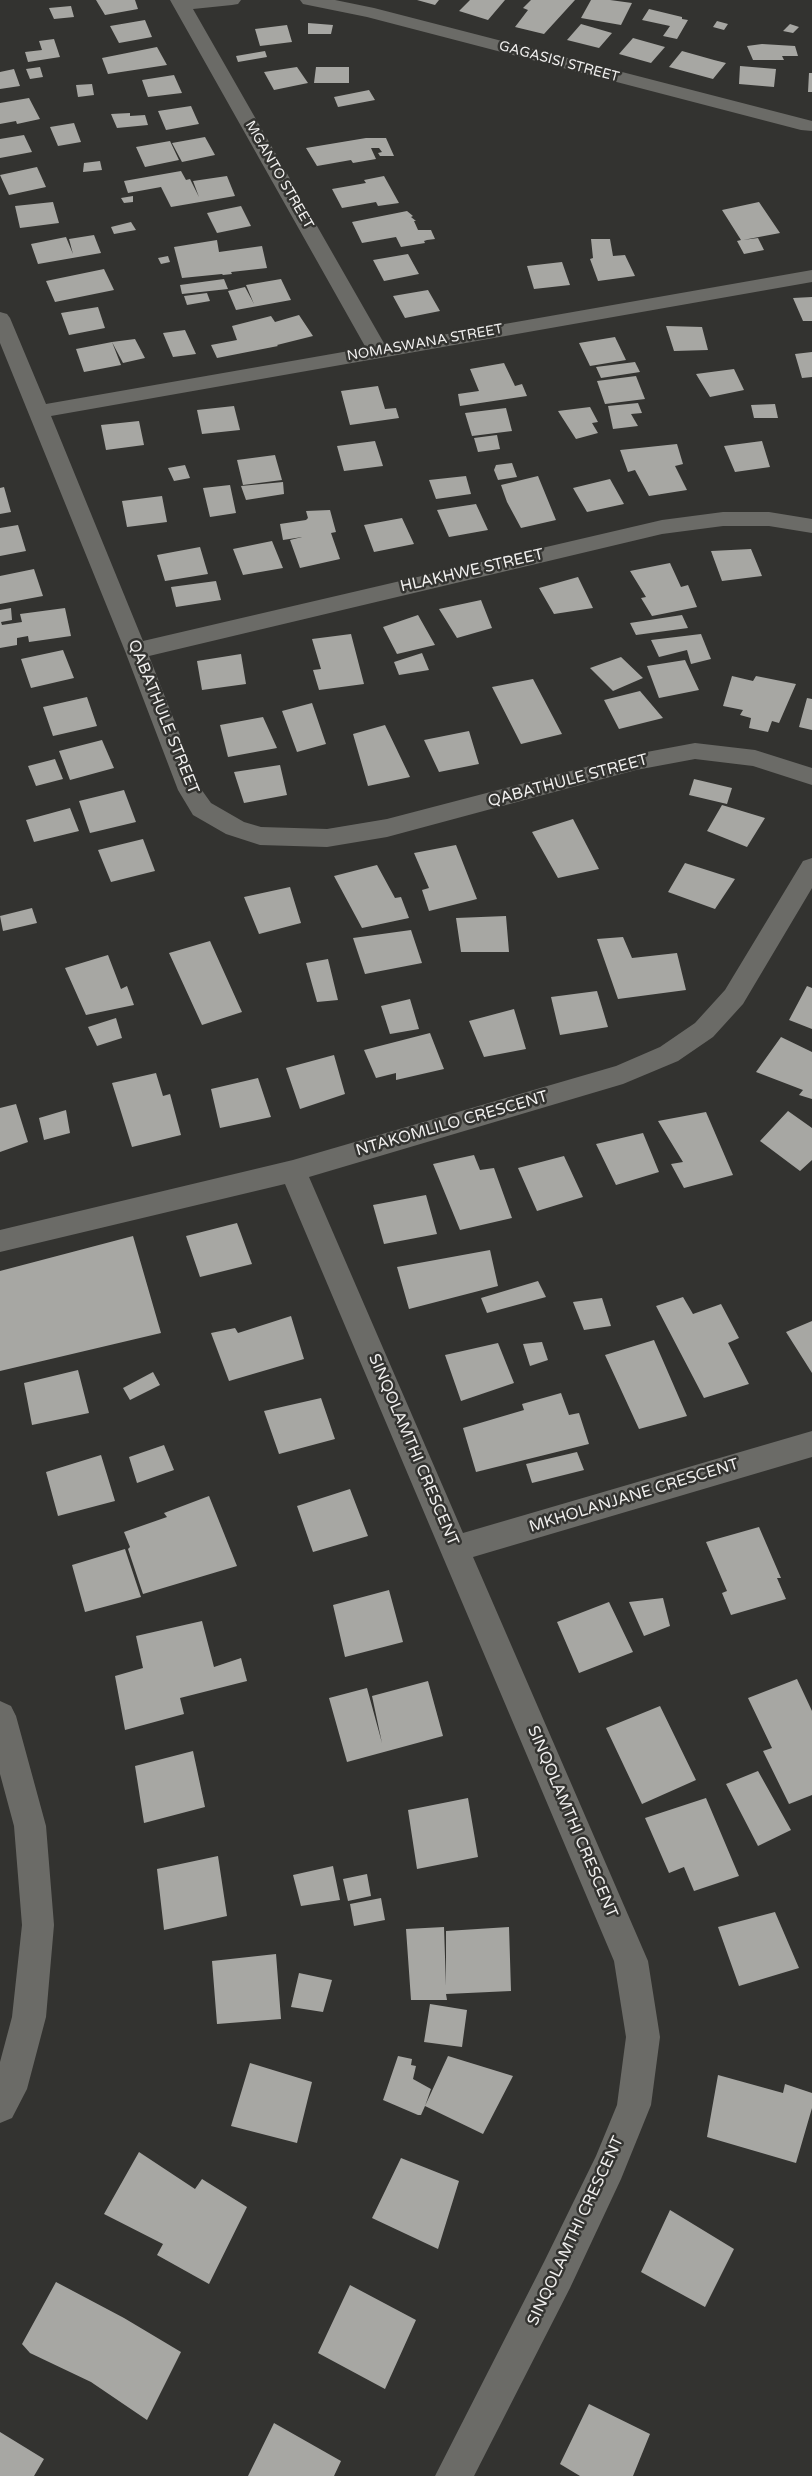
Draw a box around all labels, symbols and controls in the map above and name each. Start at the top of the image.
street label: GAGASISI STREET [497,38,621,86]
street label: MGANTO STREET [241,118,317,232]
street label: NOMASWANA STREET [346,321,504,365]
street label: HLAKHWE STREET [398,545,546,597]
street label: QABATHULE STREET [123,637,203,797]
street label: QABATHULE STREET [486,750,650,812]
street label: NTAKOMLILO CRESCENT [354,1087,550,1161]
street label: SINQOLAMTHI CRESCENT [364,1351,462,1549]
street label: MKHOLANJANE CRESCENT [527,1455,741,1537]
street label: SINQOLAMTHI CRESCENT [523,1723,621,1921]
street label: SINQOLAMTHI CRESCENT [524,2133,628,2329]

